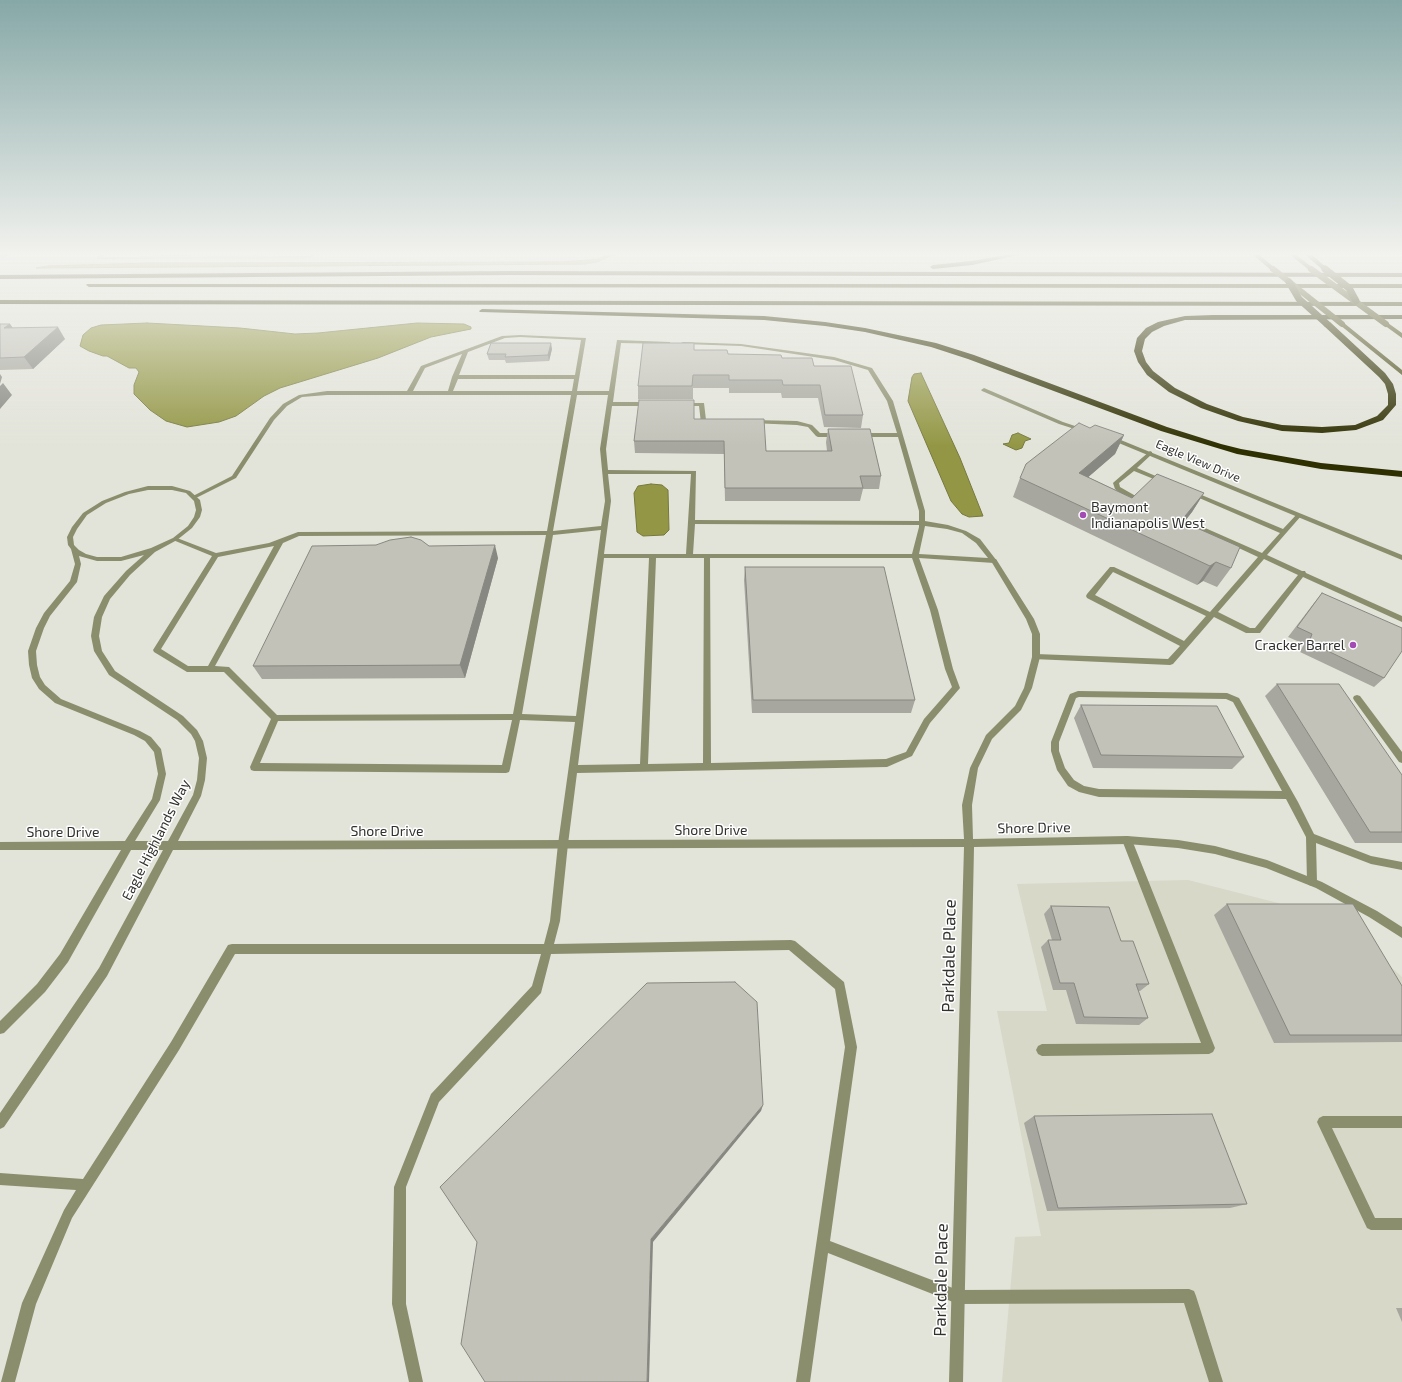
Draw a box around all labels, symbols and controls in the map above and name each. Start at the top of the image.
street label: Eagle View Drive [1154,437,1242,485]
place label: Baymont Indianapolis West [1091,499,1205,532]
marker: Baymont Indianapolis West [1078,510,1088,520]
place label: Cracker Barrel [1255,637,1345,653]
marker: Cracker Barrel [1348,640,1358,650]
street label: Eagle Highlands Way [118,777,194,903]
street label: Shore Drive [997,819,1071,837]
street label: Shore Drive [674,822,748,838]
street label: Shore Drive [350,823,424,839]
street label: Shore Drive [26,824,100,840]
street label: Parkdale Place [938,899,960,1013]
street label: Parkdale Place [930,1223,952,1337]

